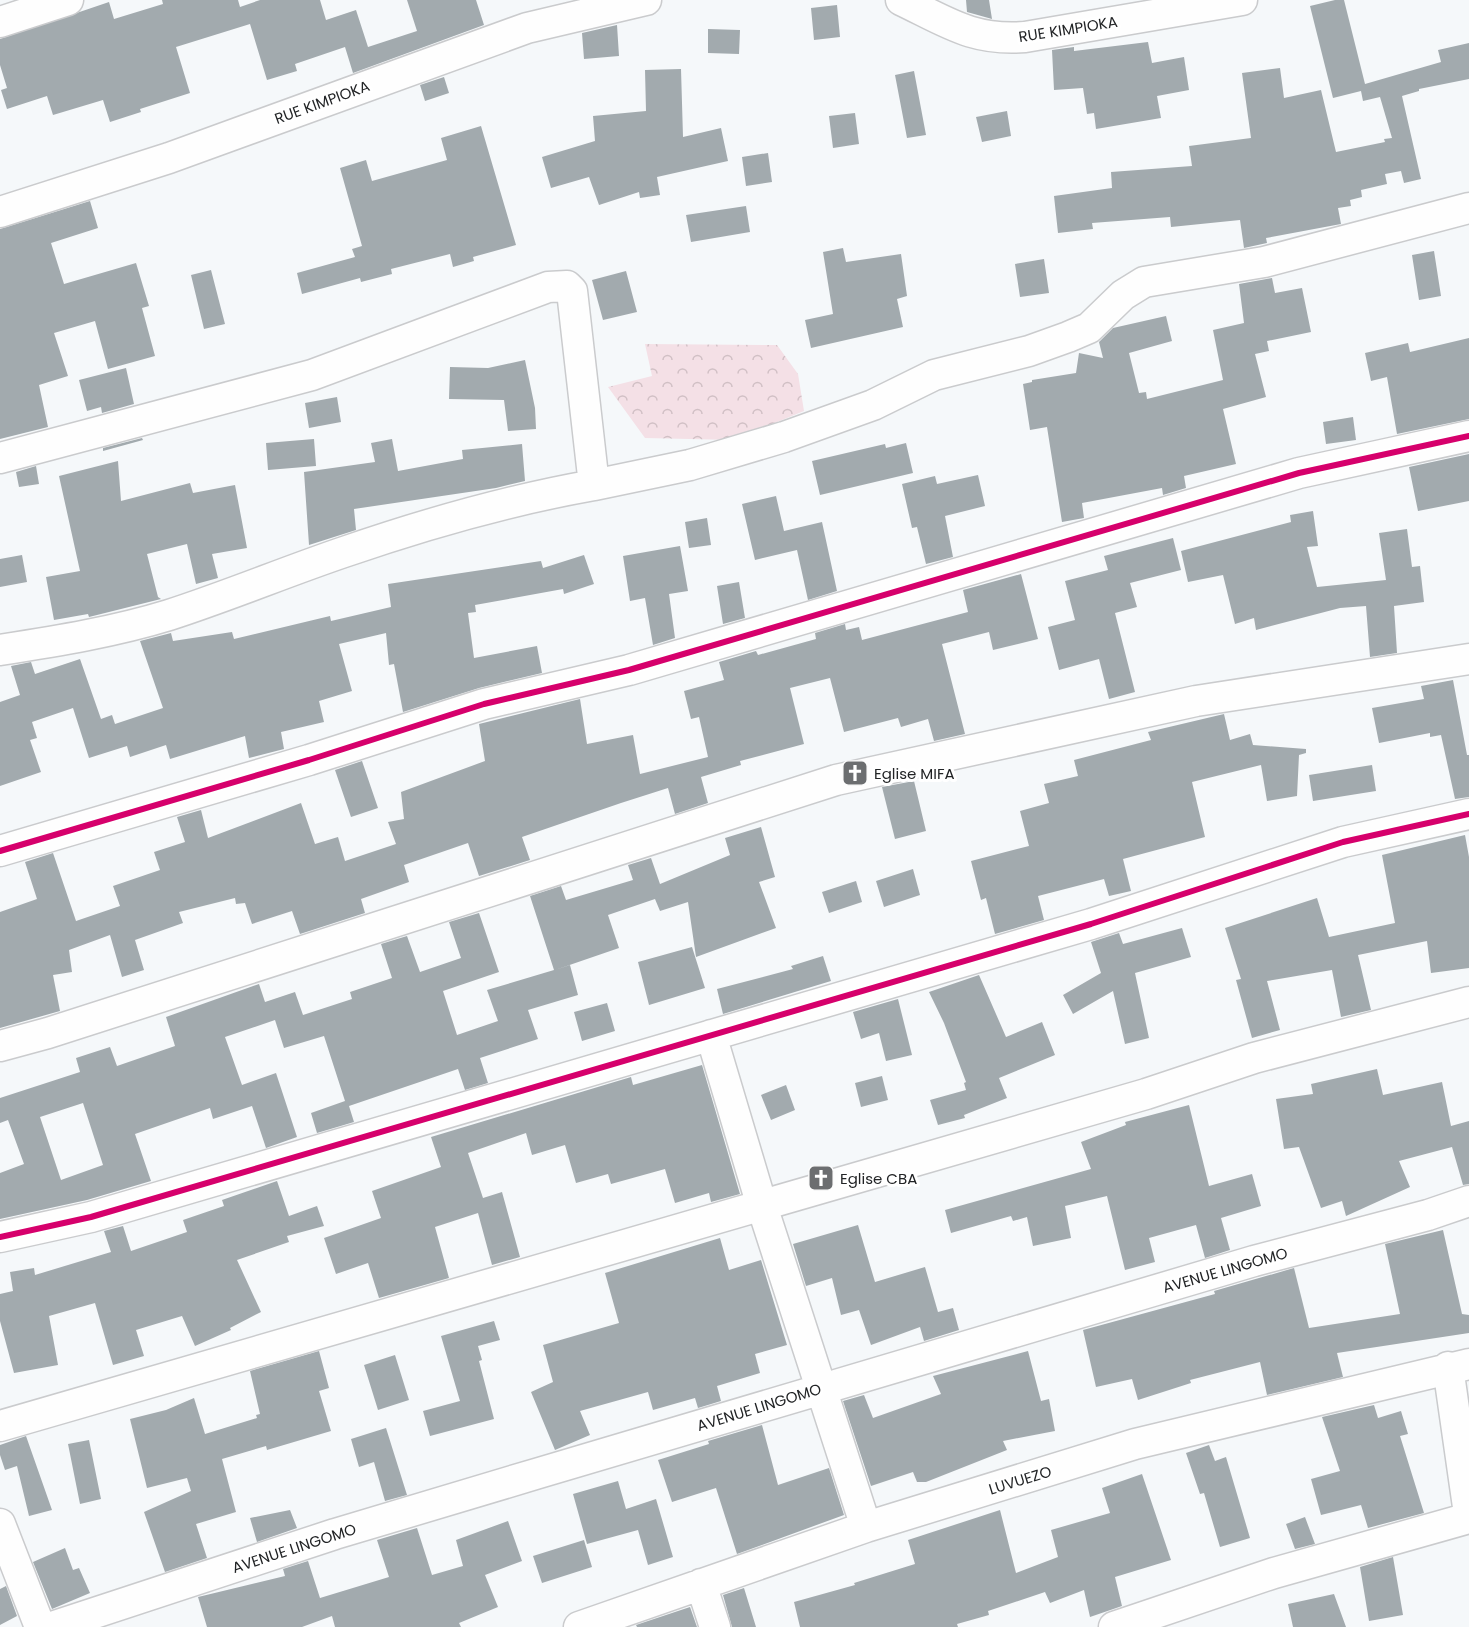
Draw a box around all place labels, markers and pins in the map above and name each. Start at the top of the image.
church icon: Eglise MIFA [840,758,870,788]
place label: Eglise MIFA [874,763,955,784]
church icon: Eglise CBA [806,1163,836,1193]
place label: Eglise CBA [840,1168,917,1189]

